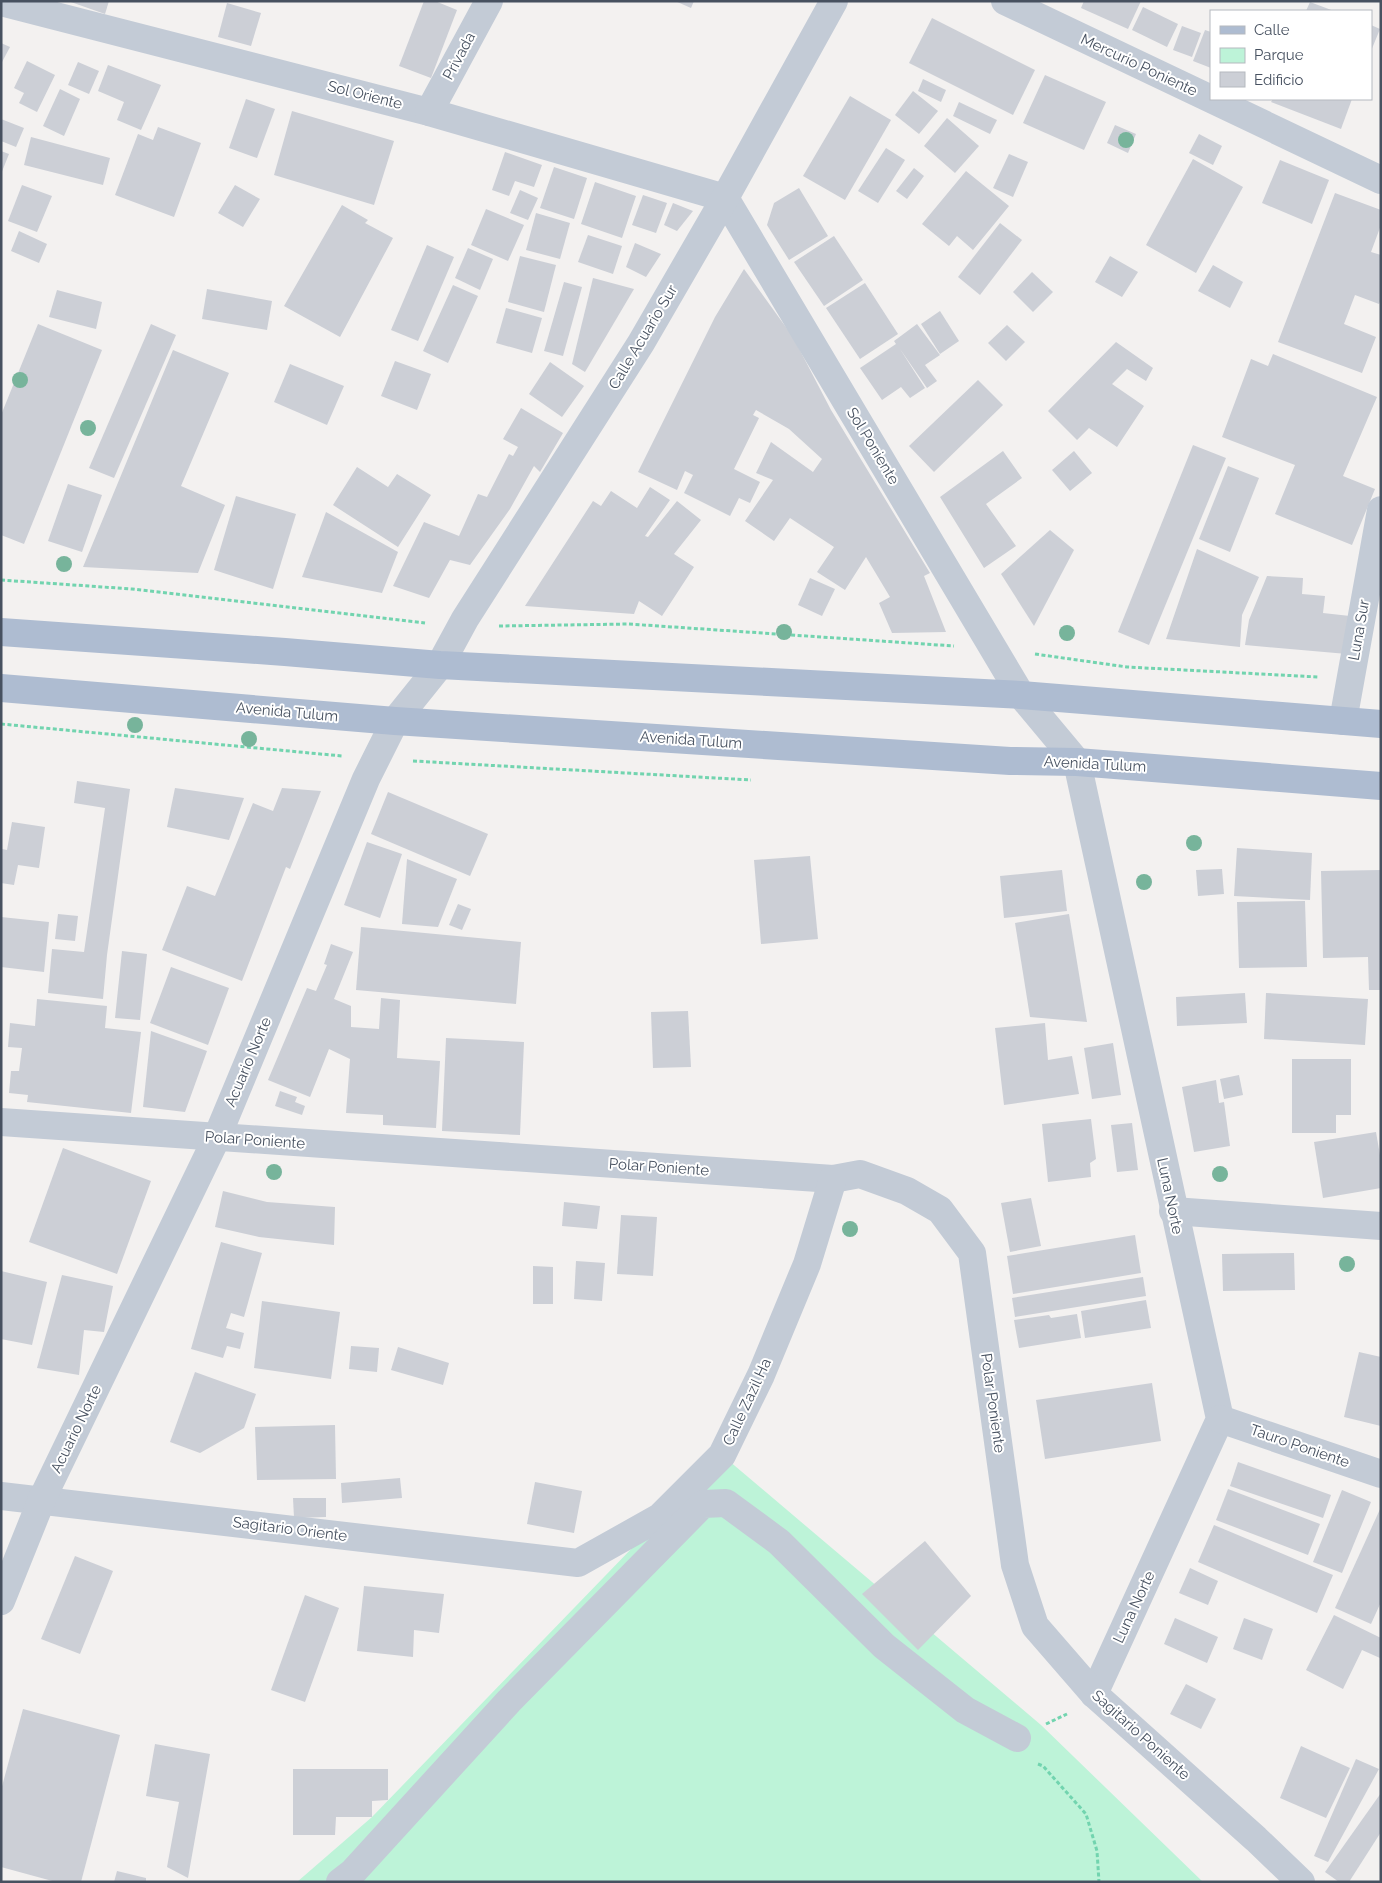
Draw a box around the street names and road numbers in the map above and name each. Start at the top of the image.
street label: Privada [439,29,479,83]
street label: Mercurio Poniente [1078,30,1200,100]
street label: Sol Oriente [326,77,404,113]
street label: Calle Acuario Sur [605,281,682,392]
street label: Sol Poniente [843,404,903,488]
street label: Luna Sur [1345,597,1373,662]
street label: Avenida Tulum [235,699,339,725]
street label: Avenida Tulum [639,727,743,753]
street label: Avenida Tulum [1043,752,1147,776]
street label: Acuario Norte [221,1014,275,1110]
street label: Polar Poniente [204,1128,306,1152]
street label: Polar Poniente [608,1155,710,1179]
street label: Luna Norte [1153,1156,1187,1236]
street label: Polar Poniente [977,1352,1009,1454]
street label: Calle Zazil Ha [719,1356,775,1448]
street label: Acuario Norte [47,1382,105,1476]
street label: Tauro Poniente [1248,1421,1352,1471]
street label: Sagitario Oriente [232,1513,348,1545]
street label: Luna Norte [1109,1568,1159,1646]
street label: Sagitario Poniente [1088,1686,1194,1784]

